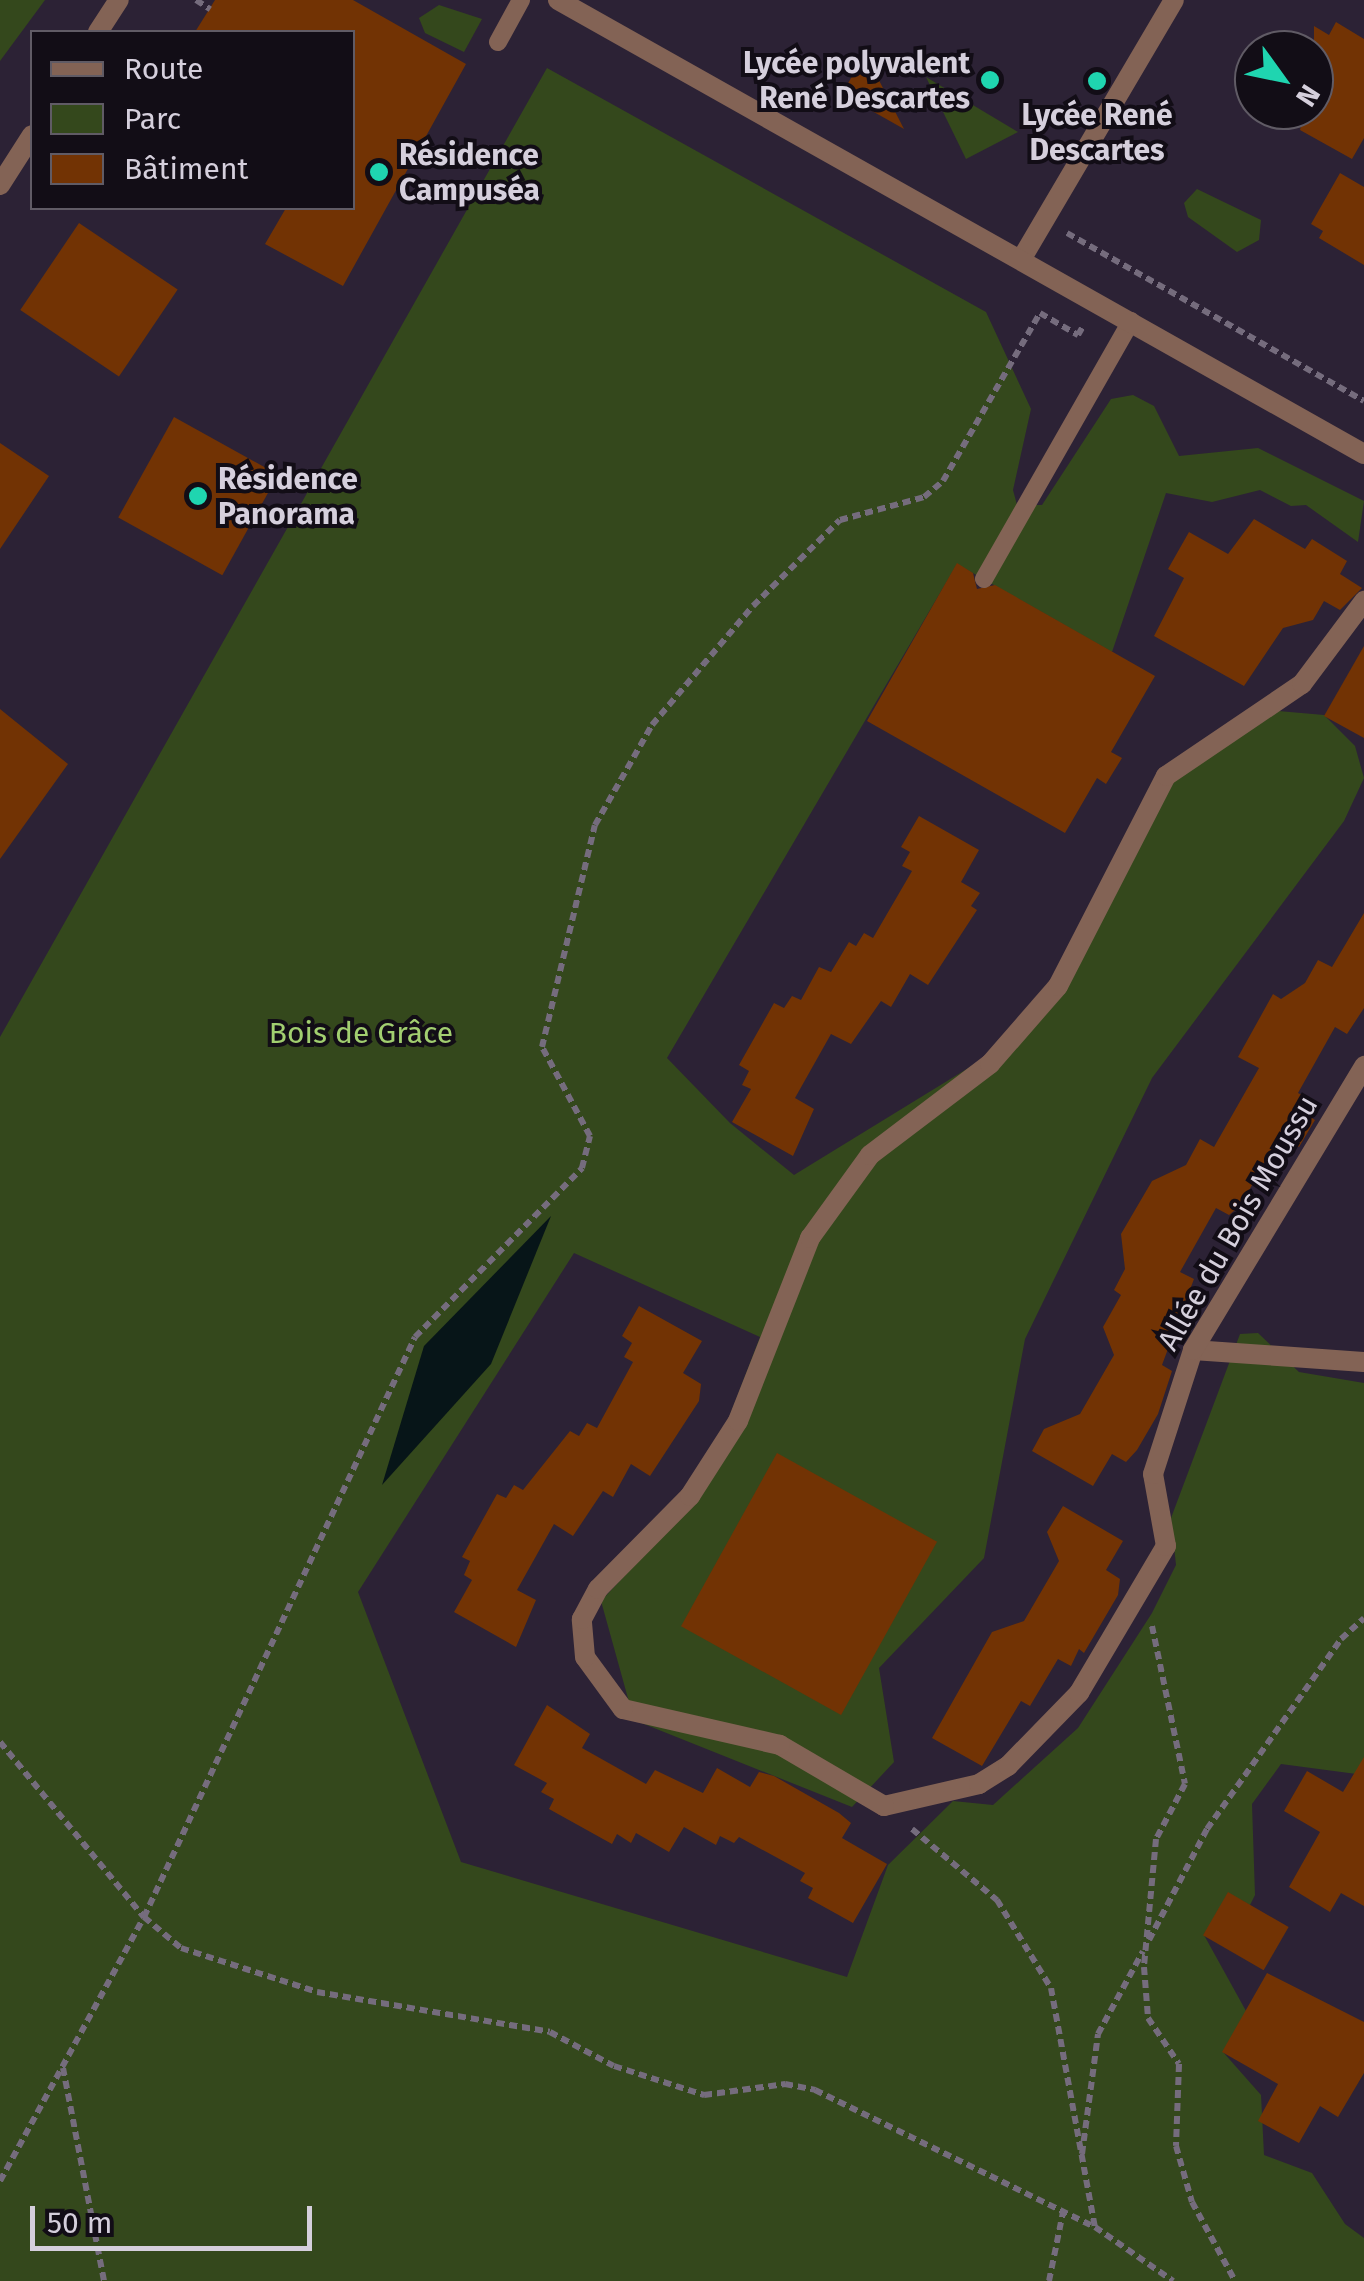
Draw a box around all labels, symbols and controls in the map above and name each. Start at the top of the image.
legend [30,30,355,210]
north arrow [1234,30,1334,130]
place label: Lycée polyvalent René Descartes [743,45,970,116]
text: Route [124,51,203,87]
marker: Lycée polyvalent René Descartes [979,69,1001,91]
marker: Lycée René Descartes [1086,70,1108,92]
text: N [1289,79,1327,112]
place label: Lycée René Descartes [1022,97,1172,168]
text: Parc [124,101,181,137]
place label: Résidence Campuséa [399,137,540,208]
text: Bâtiment [124,151,248,187]
marker: Résidence Campuséa [368,161,390,183]
place label: Résidence Panorama [218,461,358,532]
marker: Résidence Panorama [187,485,209,507]
park label: Bois de Grâce [269,1015,453,1051]
street label: Allée du Bois Moussu [1150,1089,1326,1357]
scale bar [35,2186,318,2248]
text: 50 m [47,2205,112,2241]

